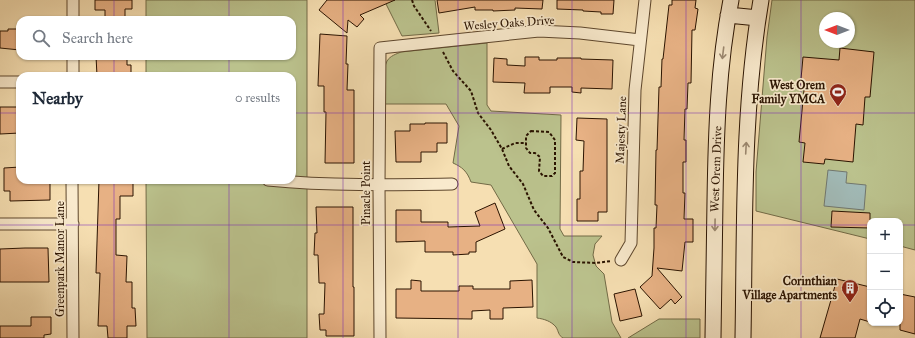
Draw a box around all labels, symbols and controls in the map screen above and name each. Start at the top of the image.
north arrow [819,12,855,48]
street label: Wesley Oaks Drive [463,13,555,33]
search box [16,16,296,60]
icon: search [30,27,52,49]
text: Search here [62,29,133,47]
one-way arrow [719,46,727,59]
place label: West Orem Family YMCA [752,78,826,107]
sports icon: West Orem Family YMCA [828,82,848,107]
text: Nearby [32,88,83,109]
text: 0 results [235,90,280,106]
street label: Majesty Lane [613,96,629,164]
street label: West Orem Drive [708,126,724,212]
one-way arrow [742,142,750,155]
street label: Pinacle Point [359,160,373,225]
street label: Greenpark Manor Lane [53,201,67,317]
one-way arrow [711,218,719,231]
map controls [867,218,903,326]
button: + [867,218,903,254]
button: − [867,254,903,290]
place label: Corinthian Village Apartments [742,274,838,303]
building icon: Corinthian Village Apartments [840,278,860,303]
button: locate [867,290,903,326]

